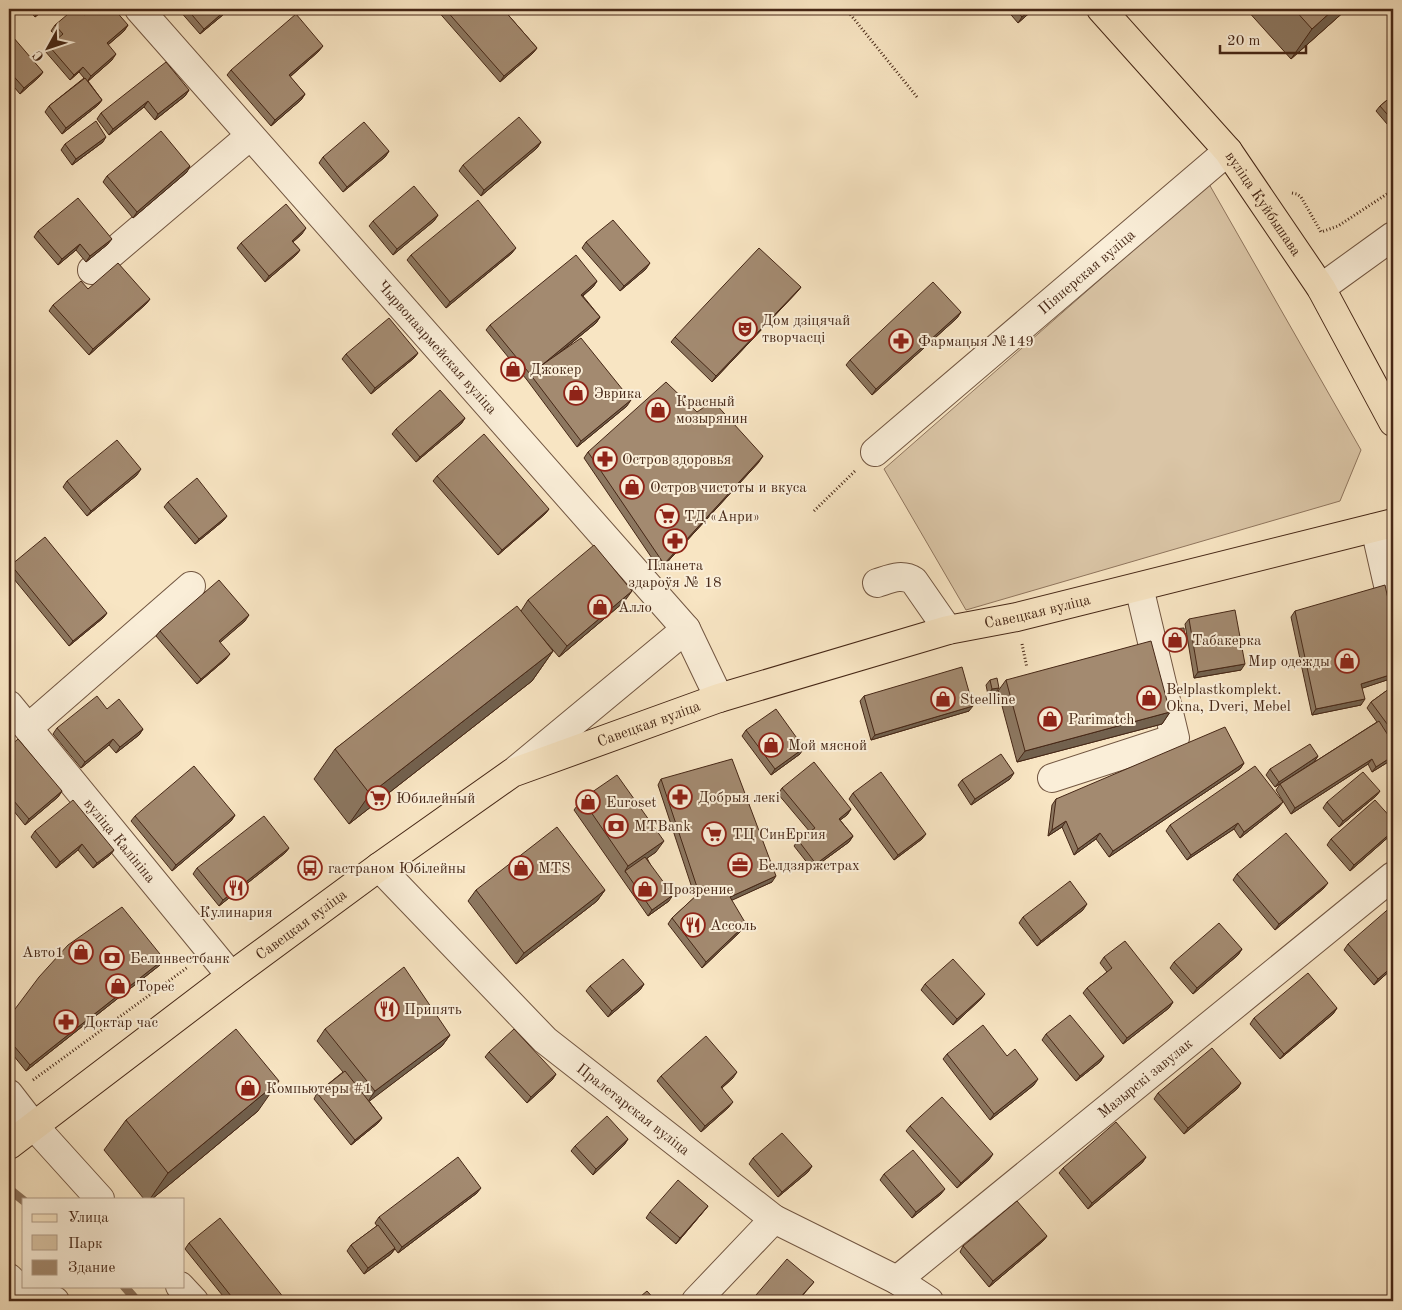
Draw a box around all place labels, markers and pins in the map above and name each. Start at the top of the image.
place label: Дом дзіцячай творчасці [762,314,850,346]
theatre icon: Дом дзіцячай творчасці [732,316,758,342]
pharmacy icon: Фармацыя №149 [888,328,914,354]
place label: Фармацыя №149 [918,335,1034,350]
shop icon: Джокер [500,356,526,382]
place label: Джокер [530,363,582,378]
shop icon: Эврика [563,380,589,406]
place label: Эврика [594,387,642,402]
place label: Красный мозырянин [676,395,748,427]
shop icon: Красный мозырянин [645,397,671,423]
pharmacy icon: Остров здоровья [592,446,618,472]
place label: Остров здоровья [622,453,731,468]
shop icon: Остров чистоты и вкуса [619,474,645,500]
place label: Остров чистоты и вкуса [650,481,807,496]
supermarket icon: ТД «Анри» [654,503,680,529]
place label: ТД «Анри» [684,510,760,525]
pharmacy icon: Планета здароўя № 18 [662,528,688,554]
place label: Планета здароўя № 18 [628,559,722,591]
shop icon: Алло [587,594,613,620]
place label: Алло [618,601,652,616]
shop icon: Табакерка [1162,627,1188,653]
place label: Табакерка [1192,634,1262,649]
shop icon: Мир одежды [1334,648,1360,674]
place label: Мир одежды [1248,655,1330,670]
place label: Belplastkomplekt. Okna, Dveri, Mebel [1166,683,1291,715]
shop icon: Belplastkomplekt. Okna, Dveri, Mebel [1136,685,1162,711]
shop icon: Steelline [930,686,956,712]
place label: Steelline [960,693,1016,708]
shop icon: Parimatch [1037,706,1063,732]
place label: Parimatch [1068,713,1134,728]
shop icon: Мой мясной [758,732,784,758]
place label: Мой мясной [788,739,867,754]
pharmacy icon: Добрыя лекі [667,784,693,810]
supermarket icon: Юбилейный [365,785,391,811]
shop icon: Euroset [575,789,601,815]
place label: Добрыя лекі [698,791,780,806]
place label: Юбилейный [396,792,475,807]
place label: Euroset [606,796,657,811]
bank icon: MTBank [603,813,629,839]
place label: MTBank [634,820,691,835]
supermarket icon: ТЦ СинЕргия [701,821,727,847]
place label: ТЦ СинЕргия [732,828,826,843]
office icon: Белдзяржстрах [727,852,753,878]
bus stop icon: гастраном Юбілейны [297,855,323,881]
shop icon: MTS [508,855,534,881]
place label: Белдзяржстрах [758,859,860,874]
place label: гастраном Юбілейны [328,862,466,877]
place label: MTS [538,862,571,877]
restaurant icon: Кулинария [223,875,249,901]
shop icon: Прозрение [632,876,658,902]
place label: Прозрение [662,883,734,898]
place label: Кулинария [200,906,273,921]
restaurant icon: Ассоль [680,912,706,938]
place label: Ассоль [710,919,757,934]
shop icon: Авто1 [68,939,94,965]
bank icon: Белинвестбанк [99,945,125,971]
place label: Авто1 [22,946,64,961]
place label: Белинвестбанк [130,952,230,967]
shop icon: Торес [105,973,131,999]
place label: Торес [136,980,175,995]
restaurant icon: Припять [374,996,400,1022]
place label: Припять [404,1003,462,1018]
pharmacy icon: Доктар час [53,1009,79,1035]
place label: Доктар час [84,1016,158,1031]
shop icon: Компьютеры #1 [235,1075,261,1101]
place label: Компьютеры #1 [266,1082,372,1097]

